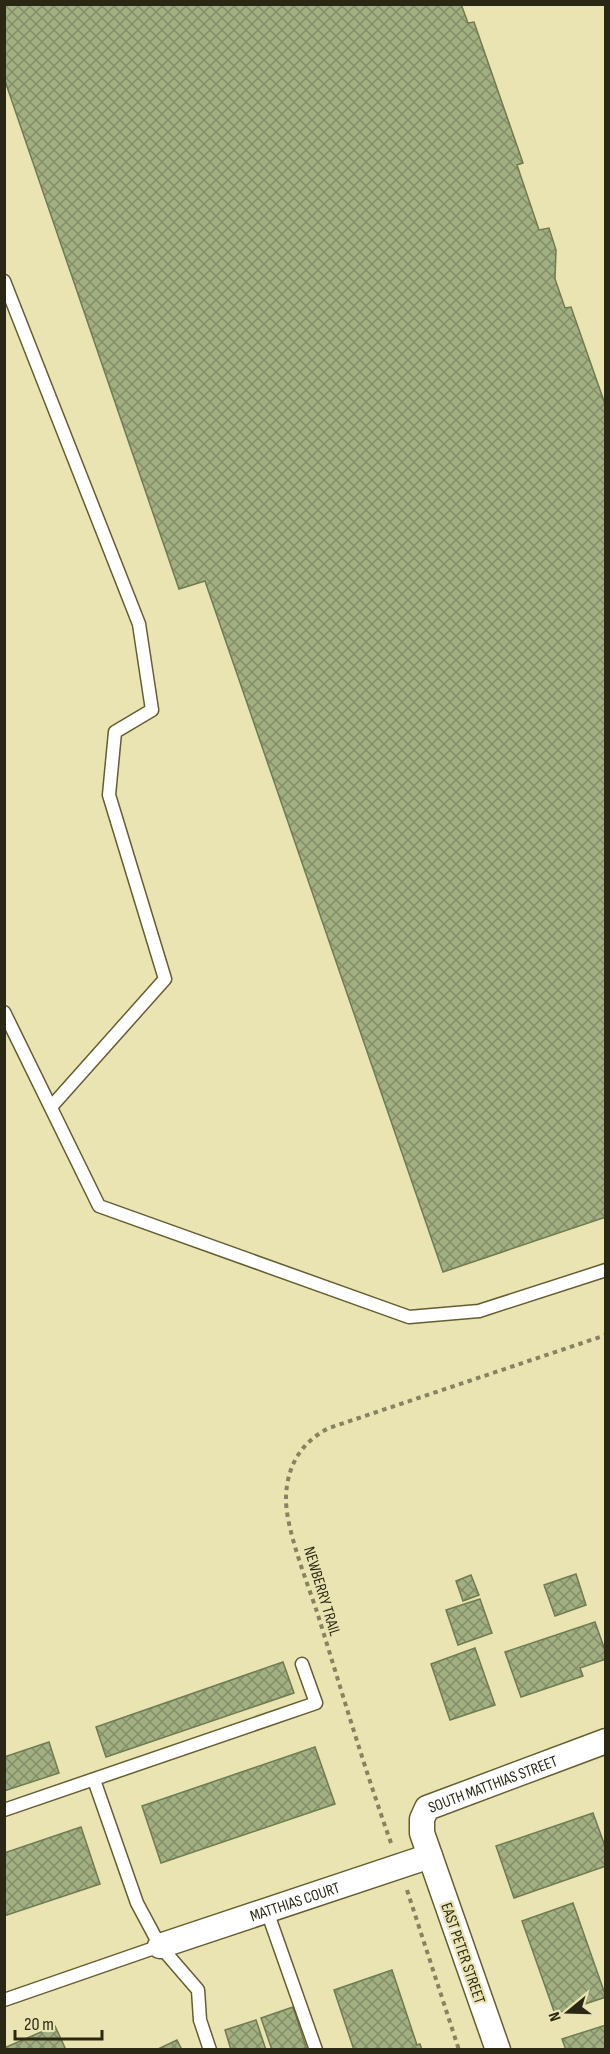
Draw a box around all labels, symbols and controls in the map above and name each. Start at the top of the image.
street label: NEWBERRY TRAIL [299,1544,344,1638]
street label: SOUTH MATTHIAS STREET [426,1752,561,1818]
street label: MATTHIAS COURT [248,1879,343,1926]
street label: EAST PETER STREET [436,1900,489,2007]
north arrow [538,1982,598,2042]
scale bar [15,2003,102,2041]
text: N [545,2009,566,2024]
text: 20 m [24,2014,54,2035]

